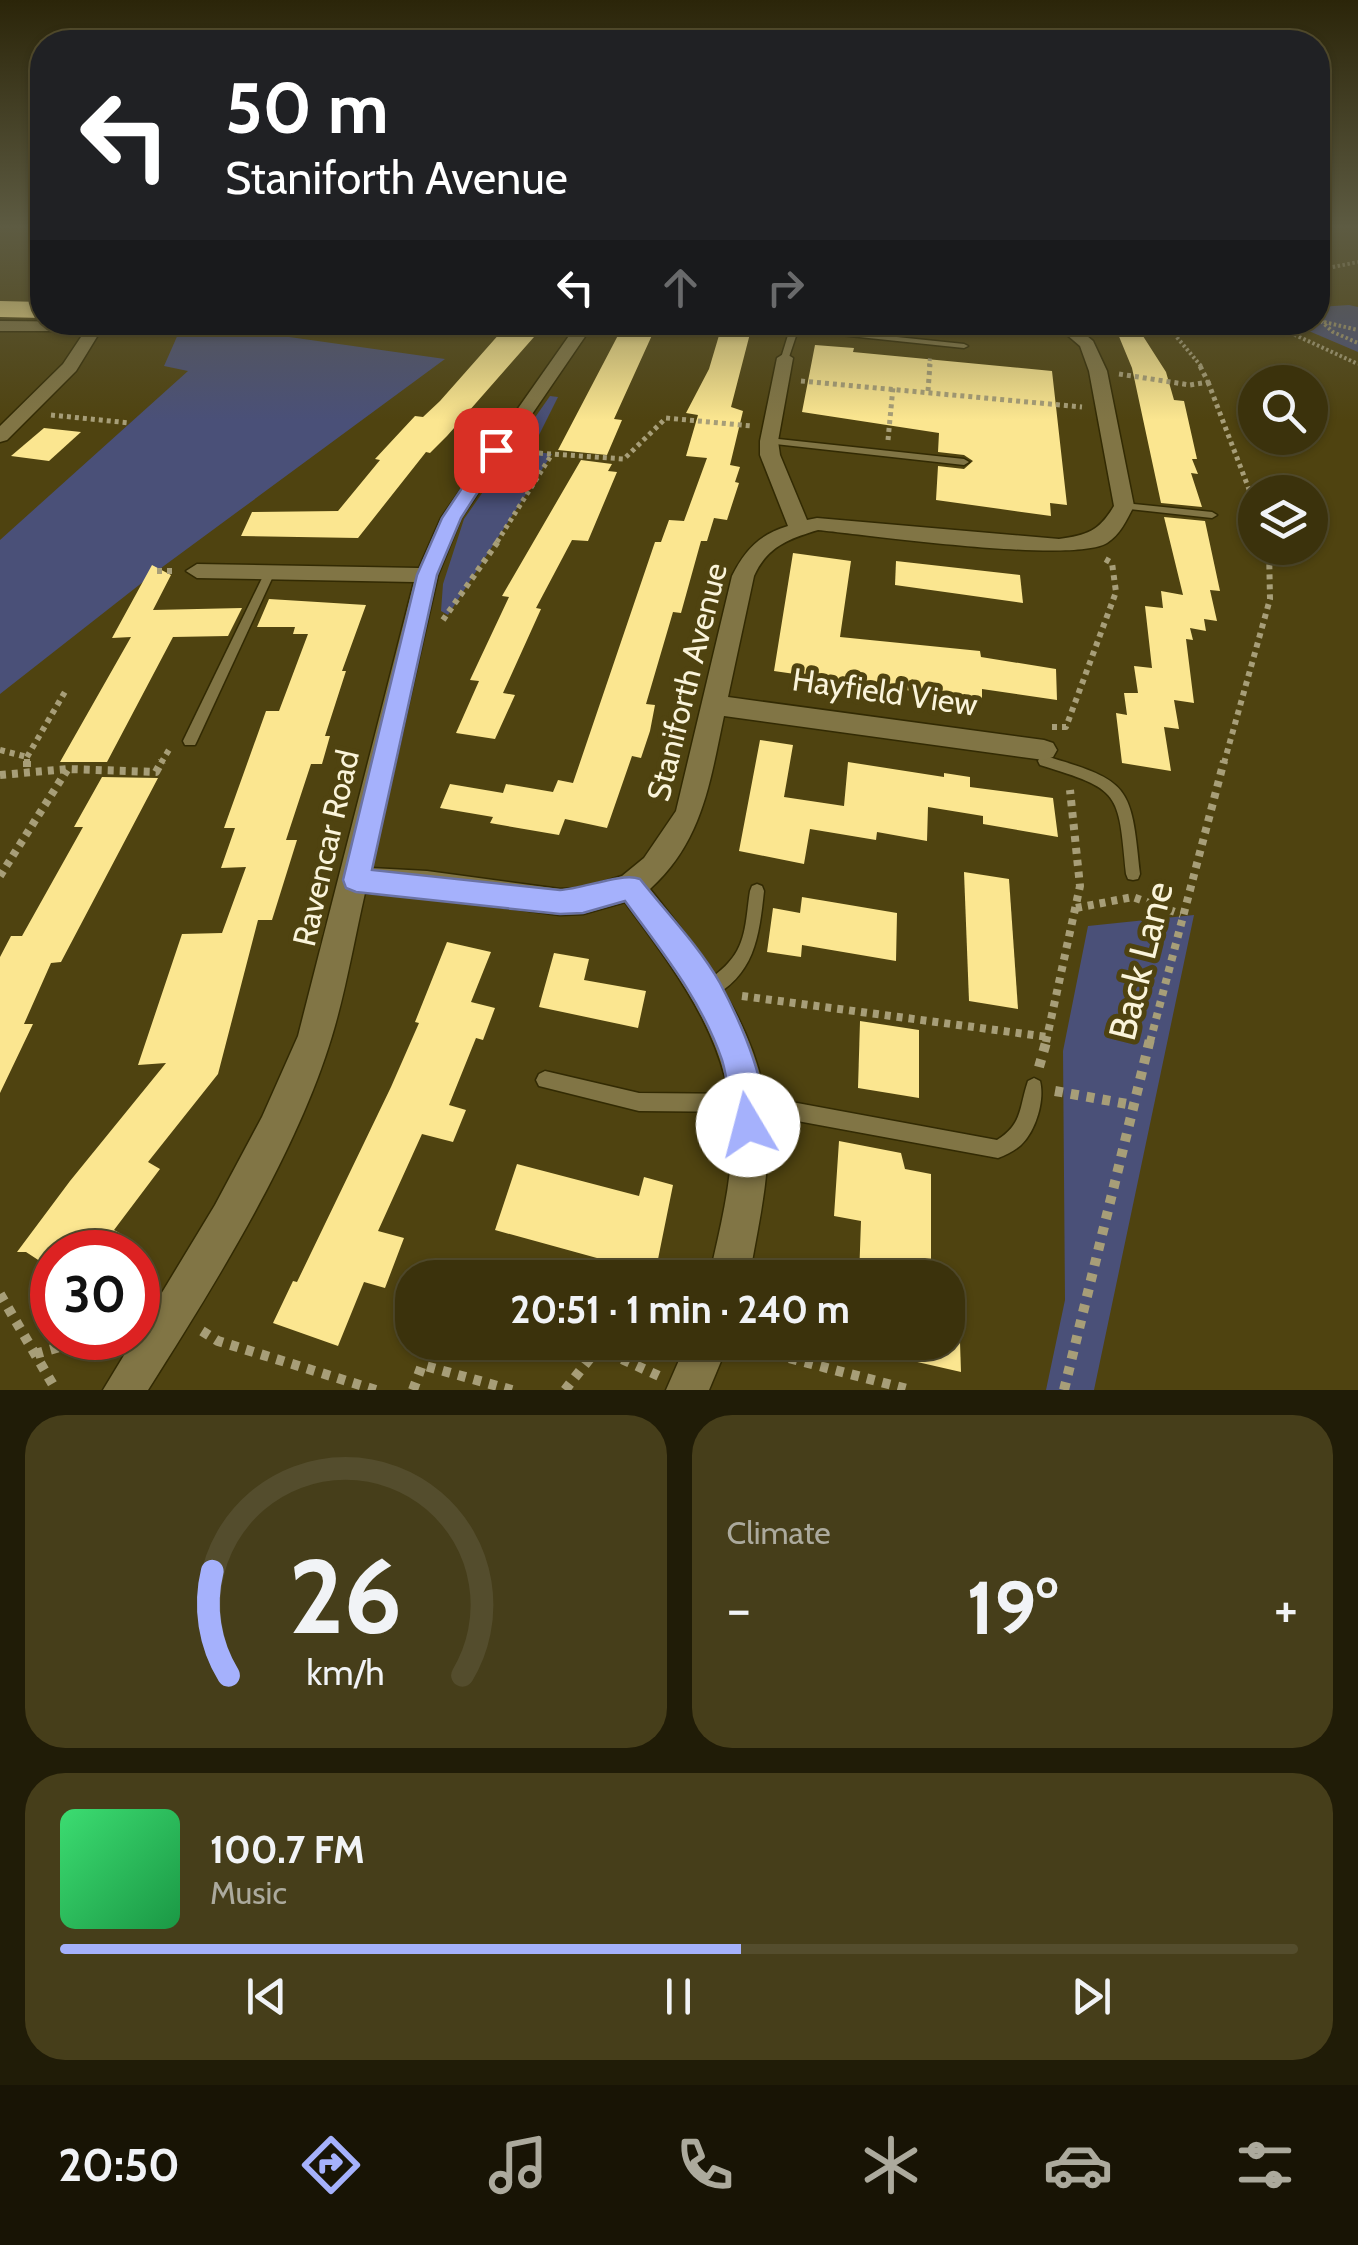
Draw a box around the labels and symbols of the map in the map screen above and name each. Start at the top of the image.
pin [454,408,539,493]
street label: Staniforth Avenue [638,559,735,805]
street label: Hayfield View [790,659,980,724]
street label: Ravencar Road [284,746,367,950]
street label: Back Lane [1098,877,1183,1045]
position arrow [696,1073,800,1177]
speed limit sign: 30 [30,1230,160,1360]

